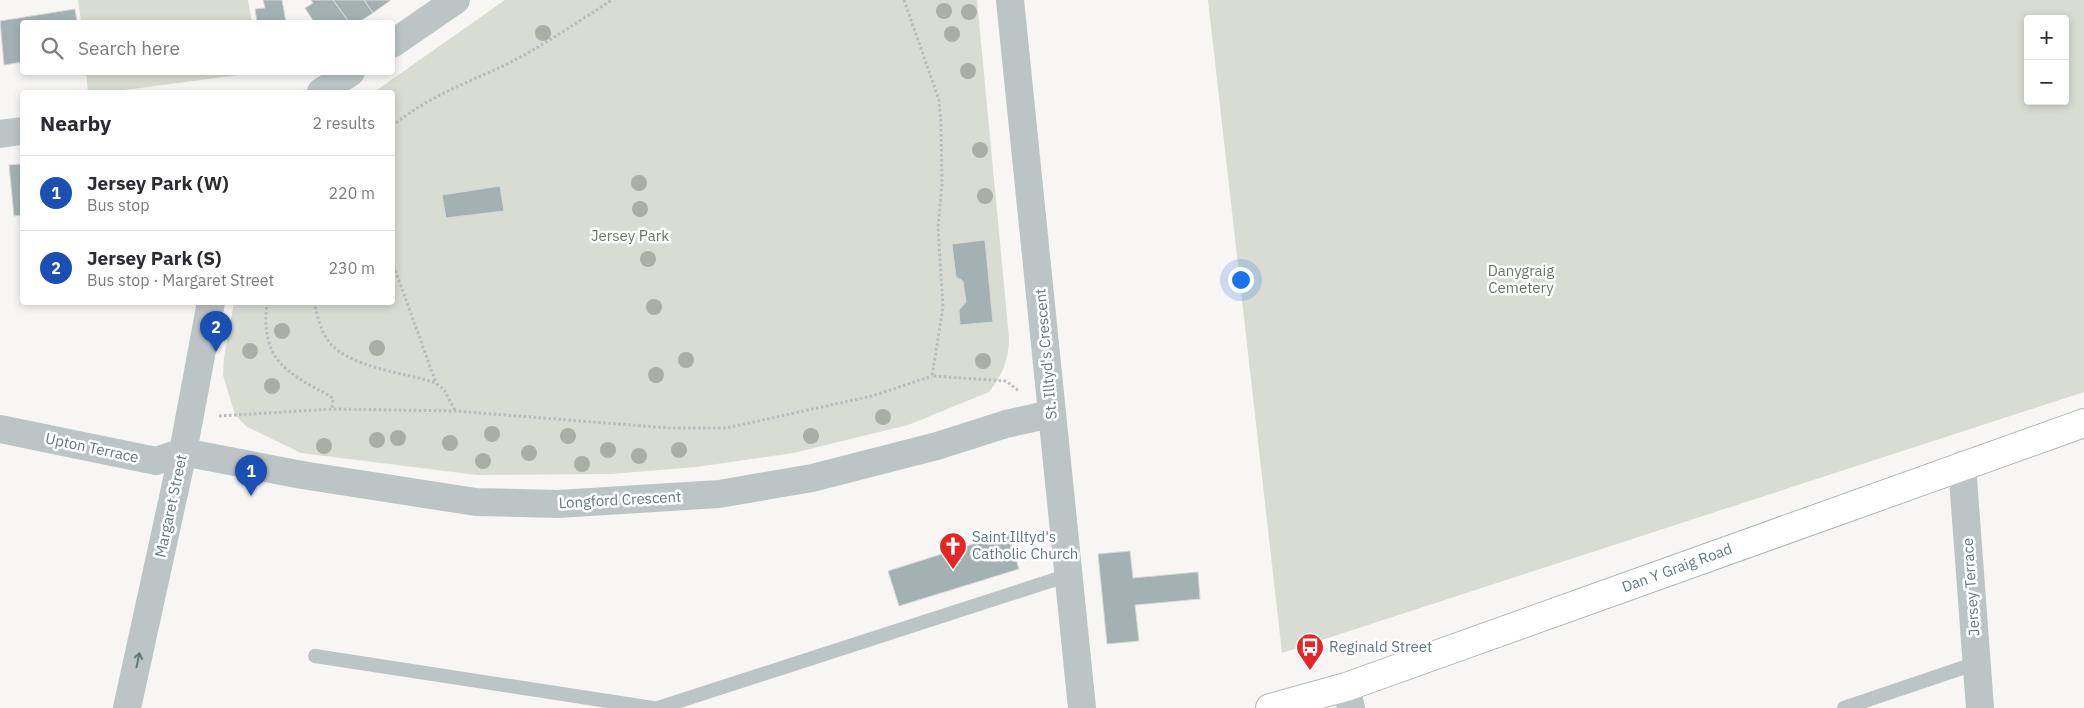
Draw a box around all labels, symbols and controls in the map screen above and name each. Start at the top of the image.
map controls [2024,15,2069,105]
button: + [2024,15,2069,60]
search box [20,20,395,75]
icon: search [38,34,66,62]
text: Search here [78,36,180,60]
button: − [2024,60,2069,105]
text: Nearby [40,109,111,137]
text: 2 results [312,113,375,133]
text: Jersey Park (W) [87,171,229,195]
text: 1 [51,183,61,203]
text: 220 m [328,183,375,203]
text: Bus stop [87,195,150,215]
park label: Jersey Park [591,226,669,245]
text: Jersey Park (S) [87,246,222,270]
text: 2 [51,258,61,278]
text: 230 m [328,258,375,278]
park label: Danygraig Cemetery [1488,261,1554,297]
your location [1228,267,1254,293]
text: Bus stop · Margaret Street [87,270,274,290]
street label: St. Illtyd's Crescent [1030,288,1061,420]
pin: 2 [200,311,232,352]
street label: Upton Terrace [44,428,141,467]
street label: Margaret Street [150,453,191,559]
pin: 1 [235,455,267,496]
street label: Longford Crescent [558,487,682,512]
place label: Saint Illtyd's Catholic Church [972,527,1078,563]
church icon: Saint Illtyd's Catholic Church [938,531,968,570]
street label: Jersey Terrace [1958,537,1983,637]
street label: Dan Y Graig Road [1619,539,1735,596]
bus stop icon: Reginald Street [1295,632,1325,671]
place label: Reginald Street [1329,637,1432,656]
one-way arrow [134,653,143,669]

